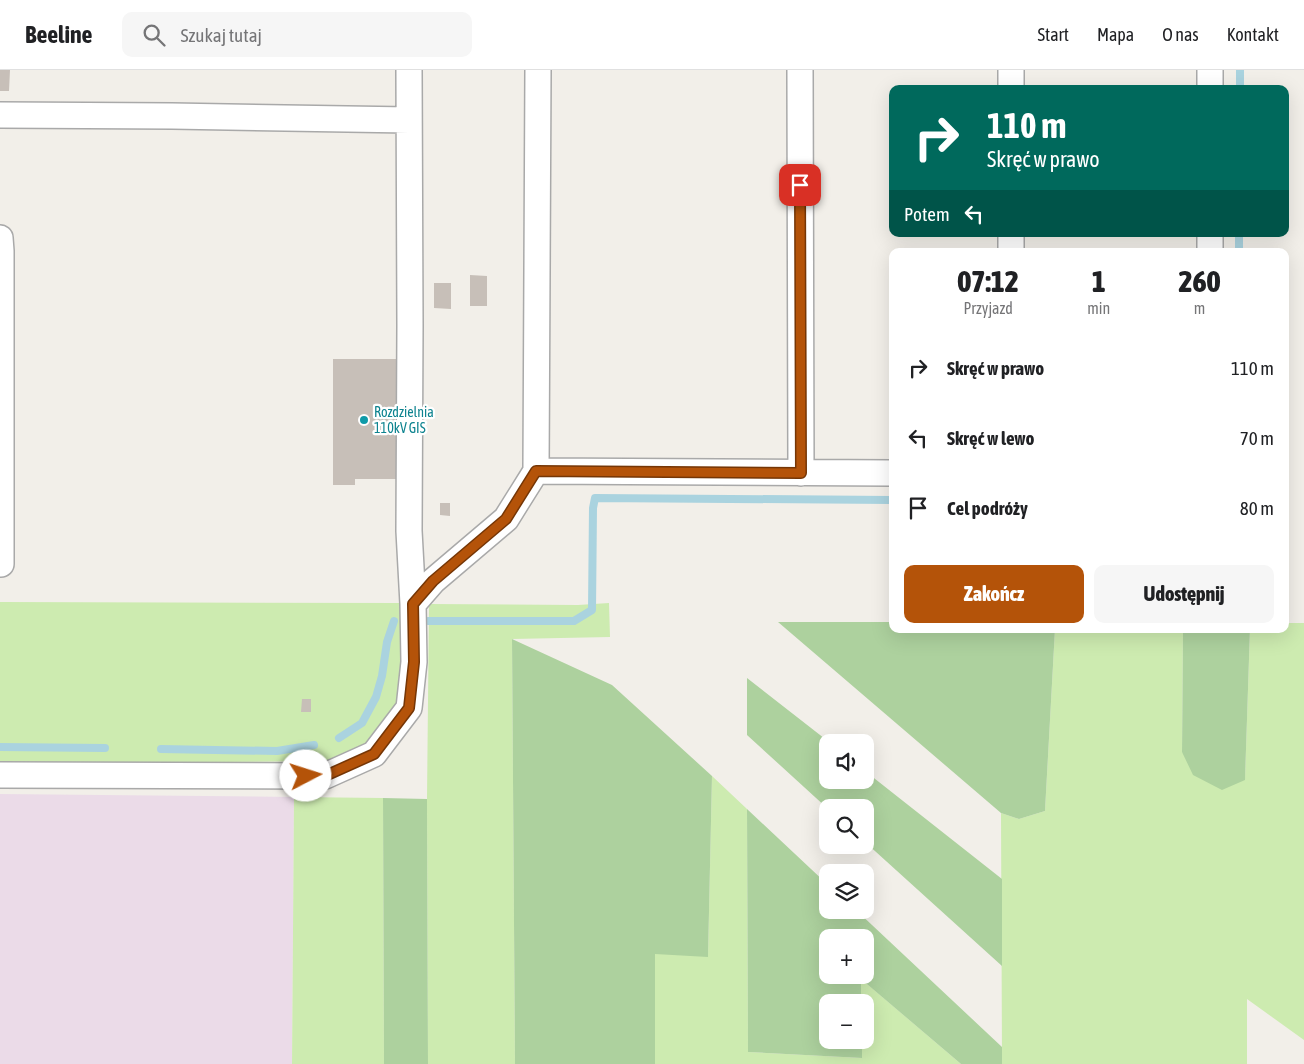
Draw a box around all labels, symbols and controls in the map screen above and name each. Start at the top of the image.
search box [122,12,472,57]
text: Beeline [25,21,92,48]
icon: search [140,21,168,49]
text: Szukaj tutaj [180,24,262,46]
text: Start [1037,24,1069,45]
text: Mapa [1097,24,1134,45]
text: O nas [1162,24,1199,45]
text: Kontakt [1227,24,1279,45]
icon: right [904,105,969,170]
text: 110 m [987,105,1066,145]
text: Skręć w prawo [987,146,1100,172]
pin [779,164,821,206]
icon: arrive [786,171,814,199]
icon: left [960,200,988,228]
text: Potem [904,203,950,225]
text: 07:12 [957,264,1019,298]
text: 1 [1092,264,1106,298]
text: 260 [1178,264,1221,298]
text: Przyjazd [964,299,1013,317]
text: min [1087,299,1110,317]
text: m [1194,299,1205,317]
icon: right [904,354,932,382]
text: Skręć w prawo [947,357,1044,379]
text: 110 m [1231,357,1274,379]
place label: Rozdzielnia 110kV GIS [374,404,434,436]
marker: Rozdzielnia 110kV GIS [358,414,370,426]
icon: left [904,424,932,452]
text: Skręć w lewo [947,427,1034,449]
text: 70 m [1240,427,1274,449]
icon: arrive [904,494,932,522]
text: Cel podróży [947,497,1028,519]
text: 80 m [1240,497,1274,519]
button: Zakończ [904,565,1084,623]
button: Udostępnij [1094,565,1274,623]
map controls [819,734,874,1049]
button: sound [819,734,874,789]
position arrow [279,749,331,801]
button: search [819,799,874,854]
button: layers [819,864,874,919]
button: + [819,929,874,984]
button: − [819,994,874,1049]

